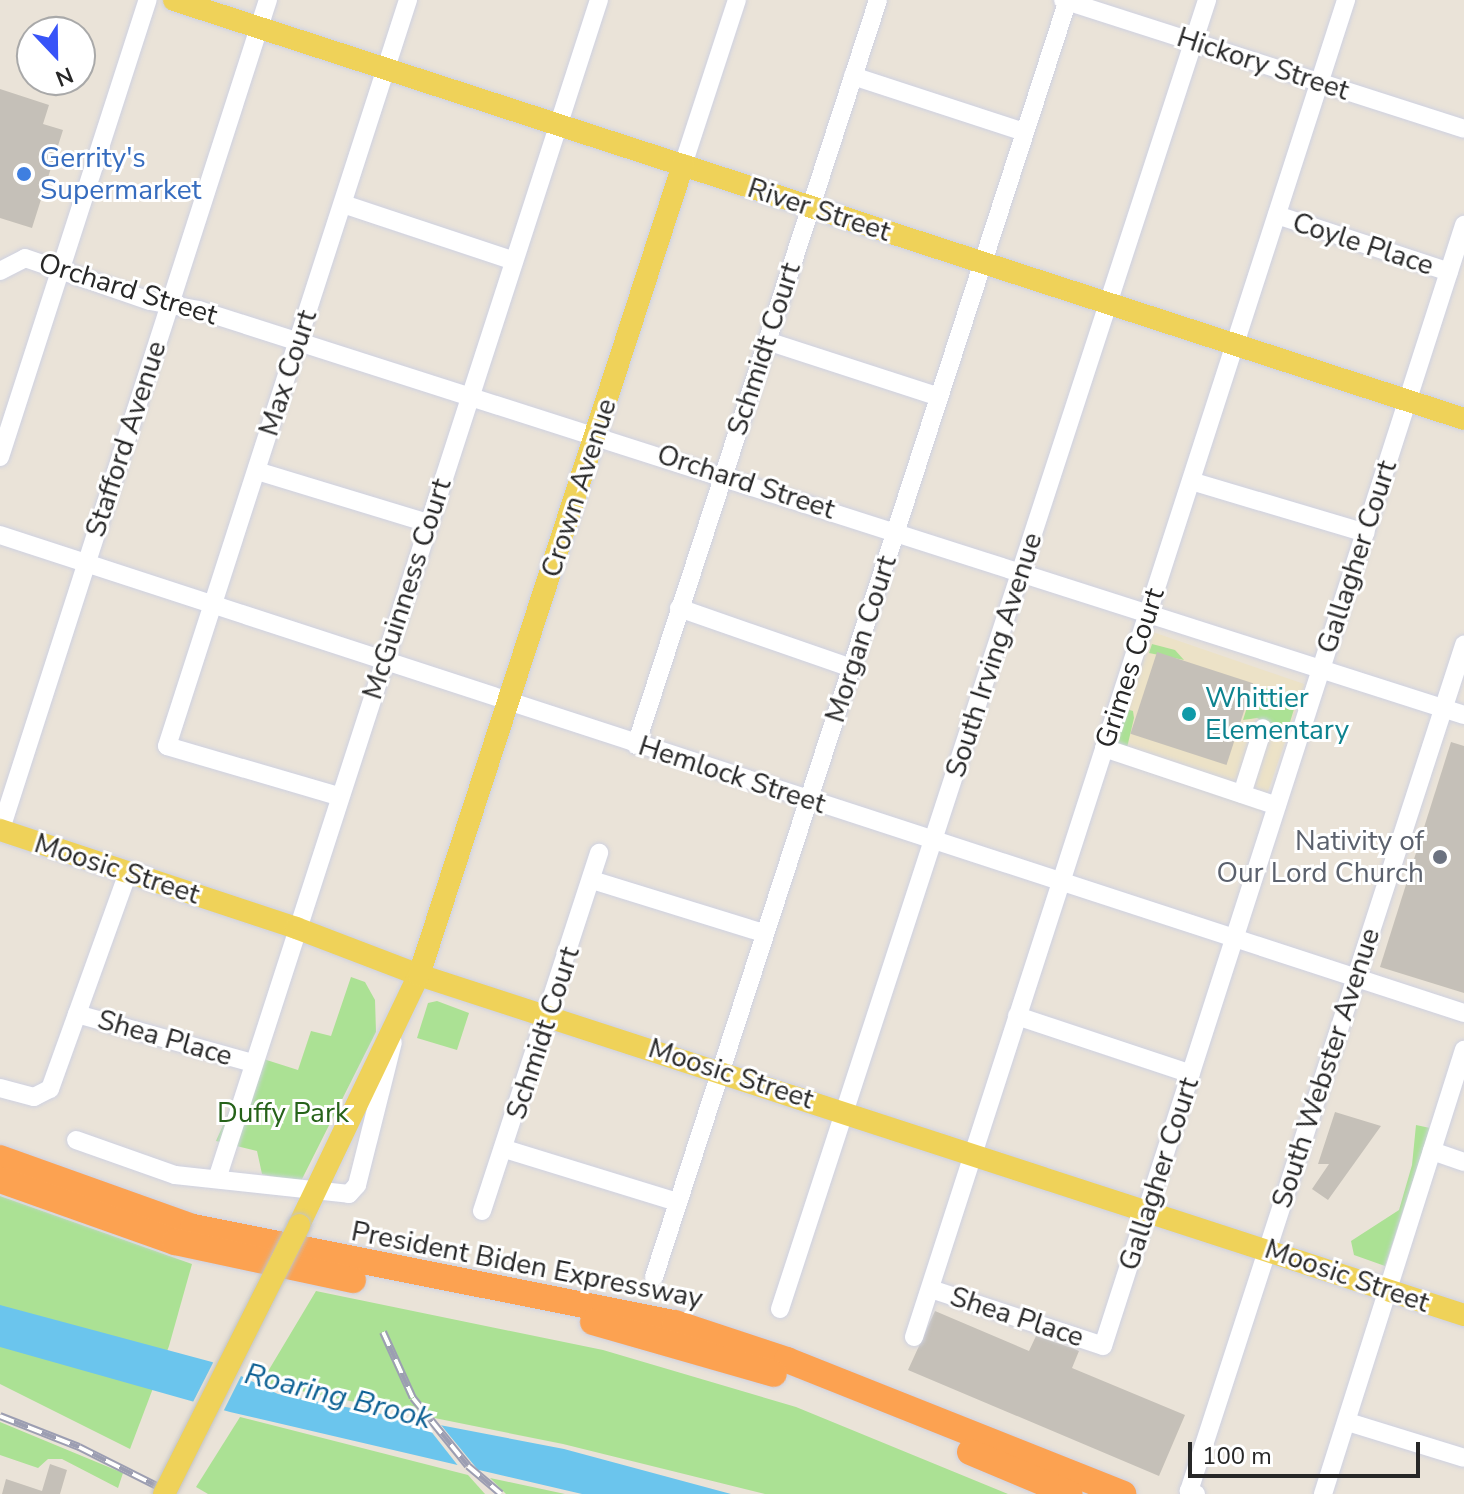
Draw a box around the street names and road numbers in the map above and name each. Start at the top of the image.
street label: Hickory Street [1173,20,1353,108]
street label: River Street [743,171,895,249]
street label: Coyle Place [1288,205,1438,283]
street label: Orchard Street [35,246,221,332]
street label: Schmidt Court [720,258,808,440]
street label: Max Court [252,306,324,440]
street label: Stafford Avenue [79,337,173,541]
street label: Crown Avenue [534,394,624,582]
street label: Orchard Street [653,437,839,527]
street label: Gallagher Court [1310,456,1404,658]
street label: McGuinness Court [355,474,459,704]
street label: South Irving Avenue [939,528,1049,782]
street label: Morgan Court [818,551,904,727]
street label: Grimes Court [1088,584,1172,752]
street label: Hemlock Street [634,729,830,821]
street label: Moosic Street [30,827,204,911]
street label: South Webster Avenue [1265,924,1387,1212]
street label: Schmidt Court [499,942,587,1124]
street label: Shea Place [94,1003,236,1073]
street label: Moosic Street [644,1032,818,1116]
street label: Gallagher Court [1112,1073,1206,1275]
street label: President Biden Expressway [349,1214,705,1316]
street label: Moosic Street [1260,1232,1434,1320]
street label: Shea Place [946,1280,1088,1354]

